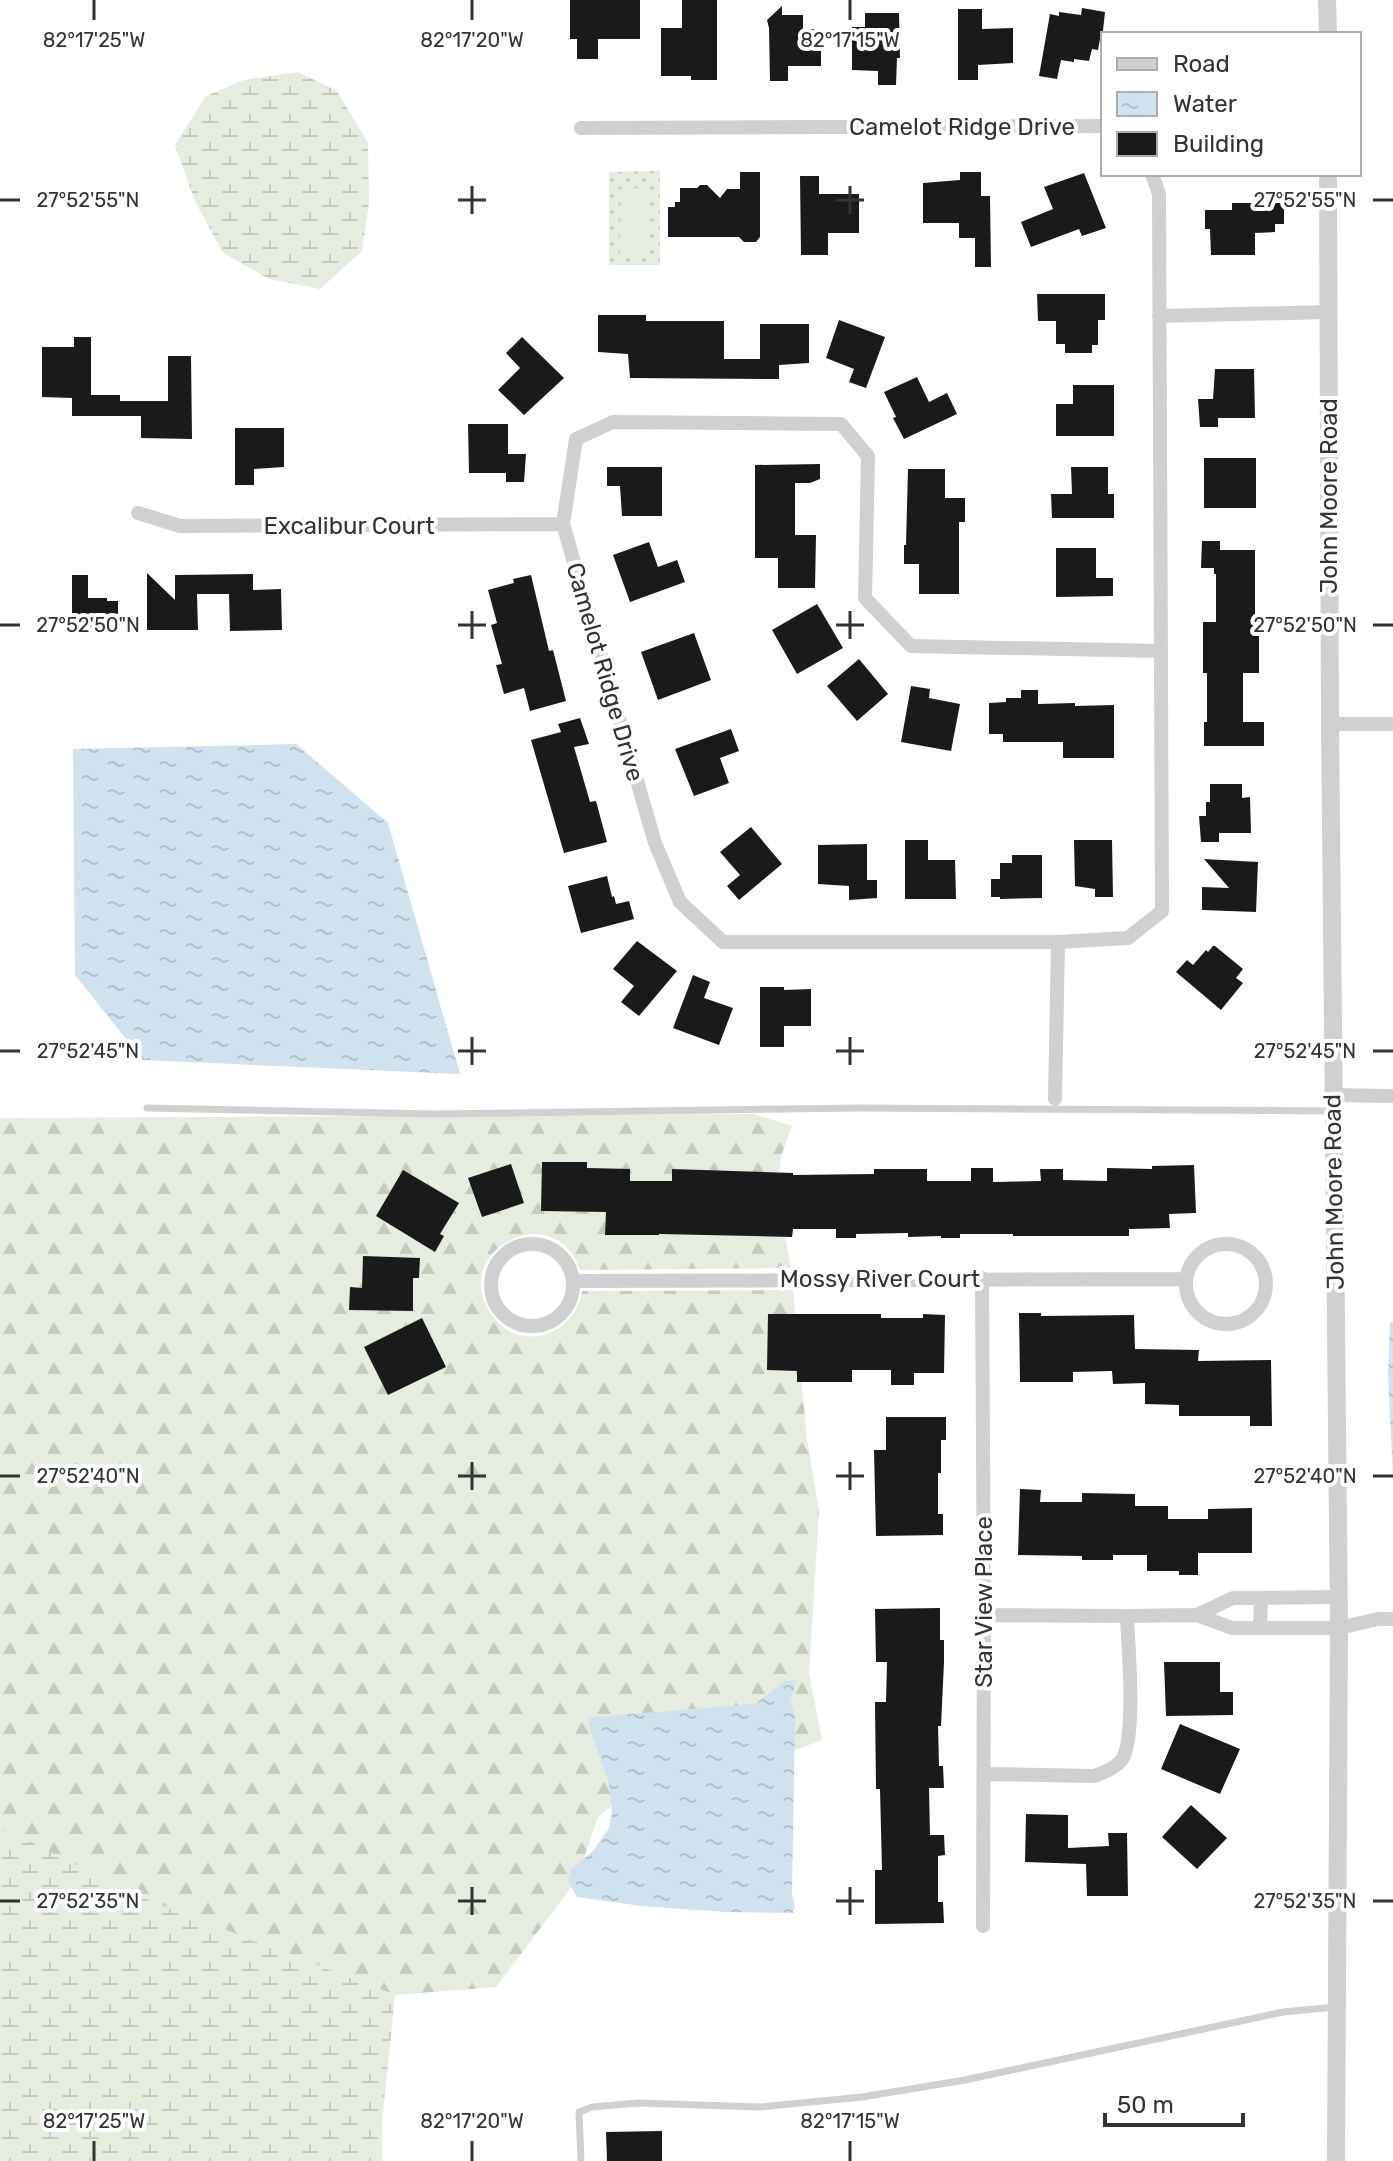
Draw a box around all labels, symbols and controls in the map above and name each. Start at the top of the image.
text: 82°17'25"W [43,28,145,52]
text: 82°17'20"W [420,28,524,52]
text: 82°17'15"W [800,28,900,52]
legend [1101,32,1361,176]
text: Road [1173,50,1230,78]
text: Water [1173,90,1237,118]
street label: Camelot Ridge Drive [849,113,1075,141]
text: Building [1173,130,1264,158]
text: 27°52'55"N [37,188,139,212]
text: 27°52'55"N [1254,188,1356,212]
street label: John Moore Road [1315,398,1343,594]
street label: Excalibur Court [263,512,435,540]
street label: Camelot Ridge Drive [560,560,650,784]
text: 27°52'50"N [36,613,140,637]
text: 27°52'50"N [1253,613,1357,637]
text: 27°52'45"N [37,1039,139,1063]
text: 27°52'45"N [1254,1039,1356,1063]
street label: John Moore Road [1318,1094,1350,1290]
street label: Mossy River Court [780,1265,980,1293]
text: 27°52'40"N [36,1464,140,1488]
text: 27°52'40"N [1253,1464,1357,1488]
street label: Star View Place [970,1516,998,1688]
text: 27°52'35"N [36,1889,140,1913]
text: 27°52'35"N [1253,1889,1357,1913]
scale bar [1105,2077,1243,2127]
text: 50 m [1117,2091,1174,2119]
text: 82°17'25"W [43,2109,145,2133]
text: 82°17'20"W [420,2109,524,2133]
text: 82°17'15"W [800,2109,900,2133]

